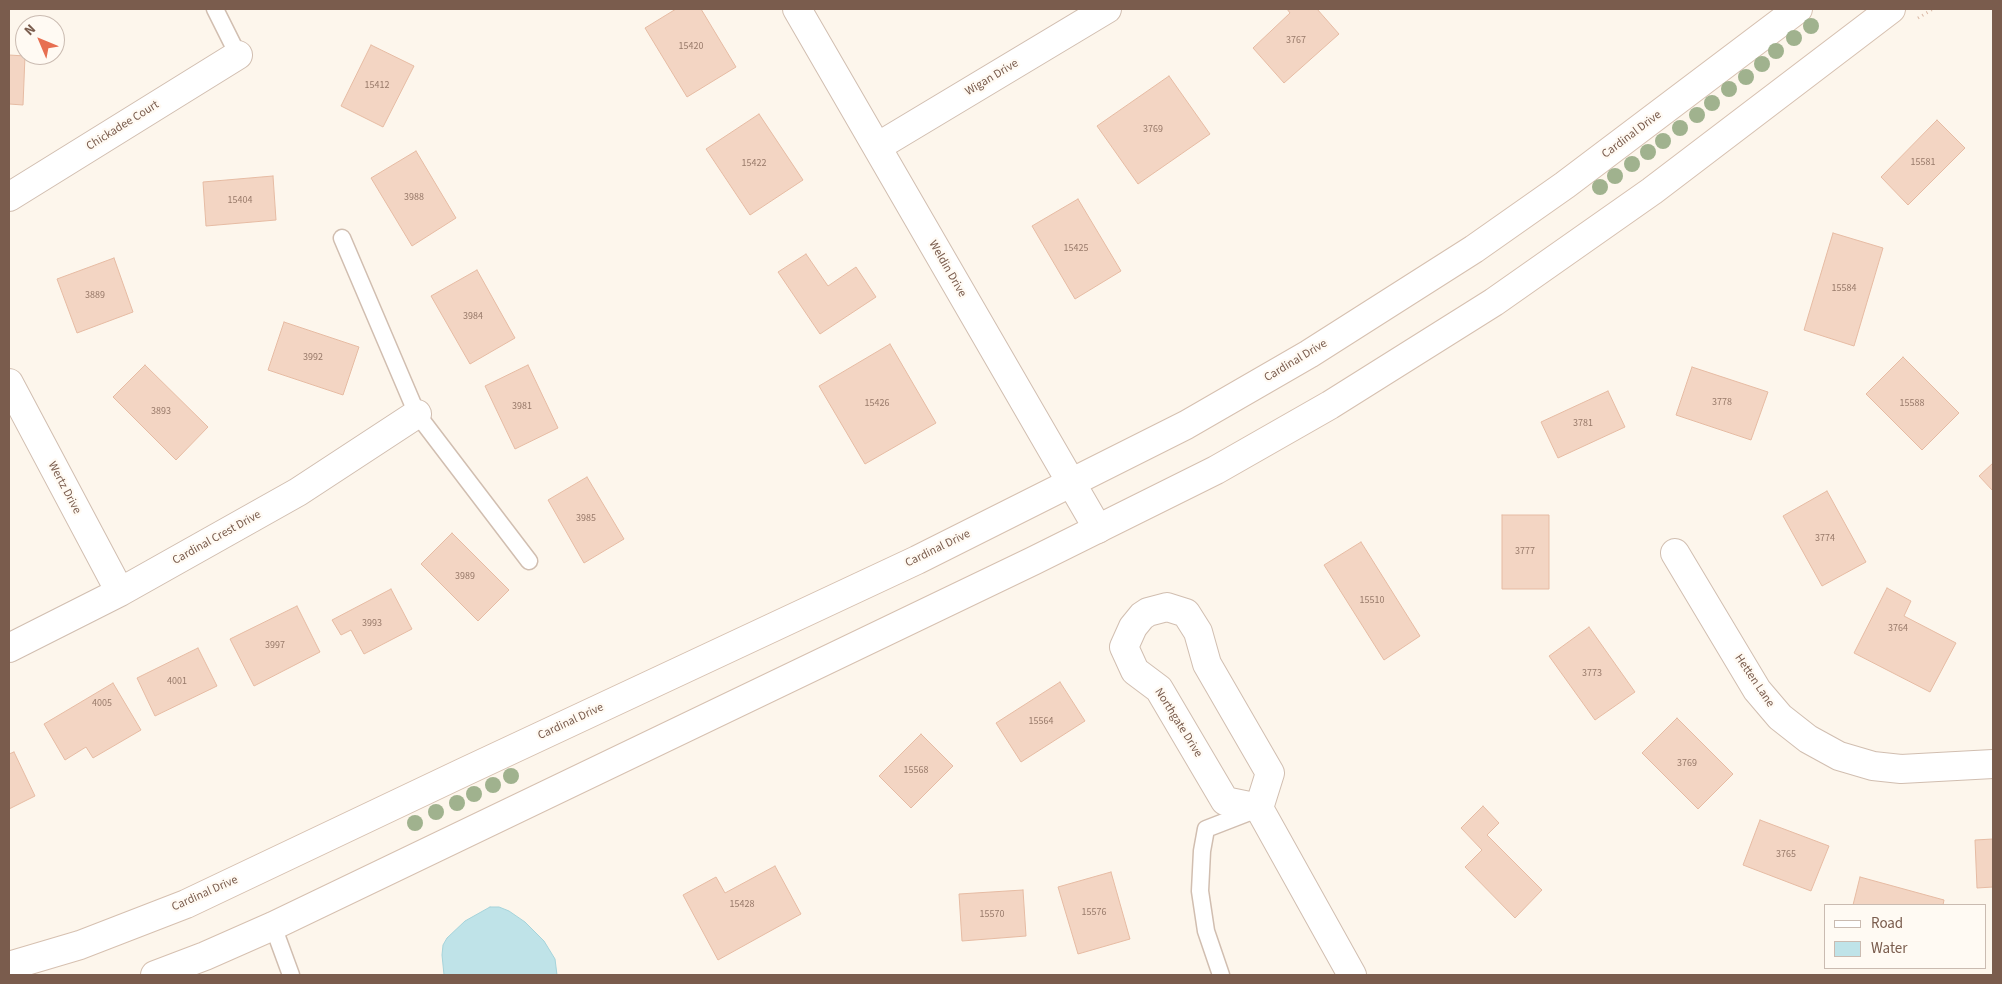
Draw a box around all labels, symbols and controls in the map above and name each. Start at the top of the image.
north arrow [15,15,65,65]
text: N [20,20,40,40]
house number: 3767 [1286,35,1306,47]
house number: 15420 [679,41,703,53]
street label: Wigan Drive [963,57,1021,99]
house number: 15412 [365,80,389,92]
street label: Chickadee Court [84,98,162,154]
street label: Cardinal Drive [1599,108,1665,162]
house number: 3769 [1143,124,1163,136]
house number: 15581 [1911,157,1935,169]
house number: 15422 [742,158,766,170]
house number: 3988 [404,192,424,204]
house number: 15404 [228,195,252,207]
street label: Weldin Drive [925,238,969,300]
house number: 15425 [1064,243,1088,255]
house number: 15584 [1832,283,1856,295]
house number: 3889 [85,290,105,302]
house number: 3984 [463,311,483,323]
street label: Cardinal Drive [1262,337,1330,385]
house number: 3992 [303,352,323,364]
house number: 3778 [1712,397,1732,409]
house number: 15426 [865,398,889,410]
house number: 15588 [1900,398,1924,410]
house number: 3981 [512,401,532,413]
house number: 3893 [151,406,171,418]
house number: 3781 [1573,418,1593,430]
street label: Wertz Drive [44,459,84,517]
street label: Cardinal Crest Drive [170,508,264,568]
house number: 3985 [576,513,596,525]
street label: Cardinal Drive [903,527,973,571]
house number: 3774 [1815,533,1835,545]
house number: 3777 [1515,546,1535,558]
house number: 3989 [455,571,475,583]
house number: 15510 [1360,595,1384,607]
house number: 3993 [362,618,382,630]
house number: 3764 [1888,623,1908,635]
house number: 3997 [265,640,285,652]
street label: Hetten Lane [1731,652,1777,710]
house number: 3773 [1582,668,1602,680]
house number: 4001 [167,676,187,688]
street label: Northgate Drive [1151,686,1205,760]
house number: 4005 [92,698,112,710]
street label: Cardinal Drive [536,701,606,743]
house number: 15564 [1029,716,1053,728]
house number: 3769 [1677,758,1697,770]
house number: 15568 [904,765,928,777]
house number: 3765 [1776,849,1796,861]
street label: Cardinal Drive [170,873,240,915]
house number: 15428 [730,899,754,911]
legend [1824,904,1987,969]
house number: 15576 [1082,907,1106,919]
house number: 15570 [980,909,1004,921]
text: Road [1871,913,1903,934]
text: Water [1871,938,1907,959]

